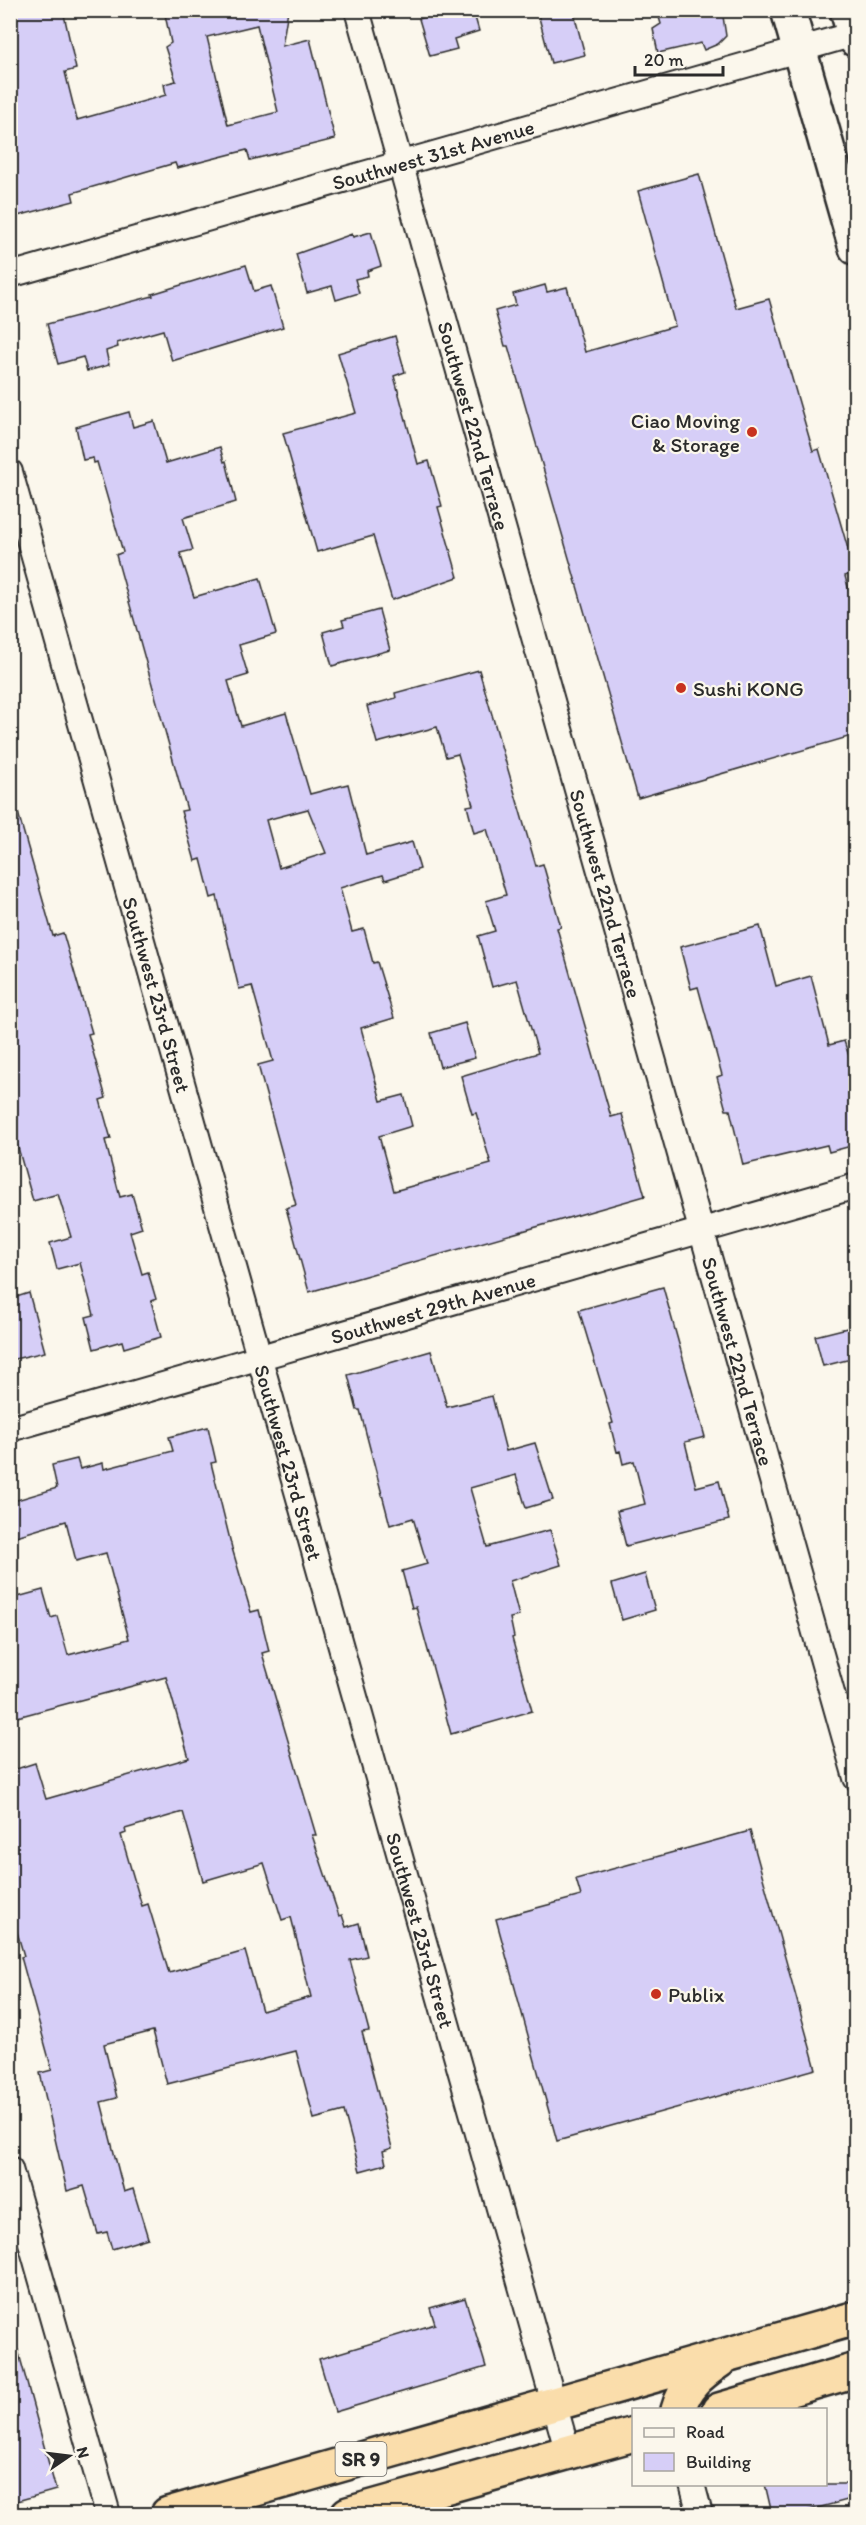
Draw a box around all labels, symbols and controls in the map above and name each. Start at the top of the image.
scale bar [635,39,724,77]
text: 20 m [644,49,684,71]
street label: Southwest 31st Avenue [329,113,537,195]
street label: Southwest 22nd Terrace [433,319,516,533]
place label: Ciao Moving & Storage [631,408,740,457]
marker: Ciao Moving & Storage [745,425,759,439]
place label: Sushi KONG [693,676,804,701]
marker: Sushi KONG [674,681,688,695]
street label: Southwest 22nd Terrace [565,786,648,1001]
street label: Southwest 23rd Street [118,894,197,1095]
street label: Southwest 22nd Terrace [697,1254,780,1468]
street label: Southwest 29th Avenue [328,1266,538,1349]
street label: Southwest 23rd Street [250,1362,328,1563]
street label: Southwest 23rd Street [381,1830,460,2031]
place label: Publix [668,1982,725,2007]
marker: Publix [649,1987,663,2001]
legend [632,2408,827,2486]
text: Road [686,2421,725,2443]
north arrow [39,2426,99,2486]
road number: SR 9 [336,2442,386,2476]
text: N [73,2445,94,2460]
text: Building [686,2451,752,2473]

